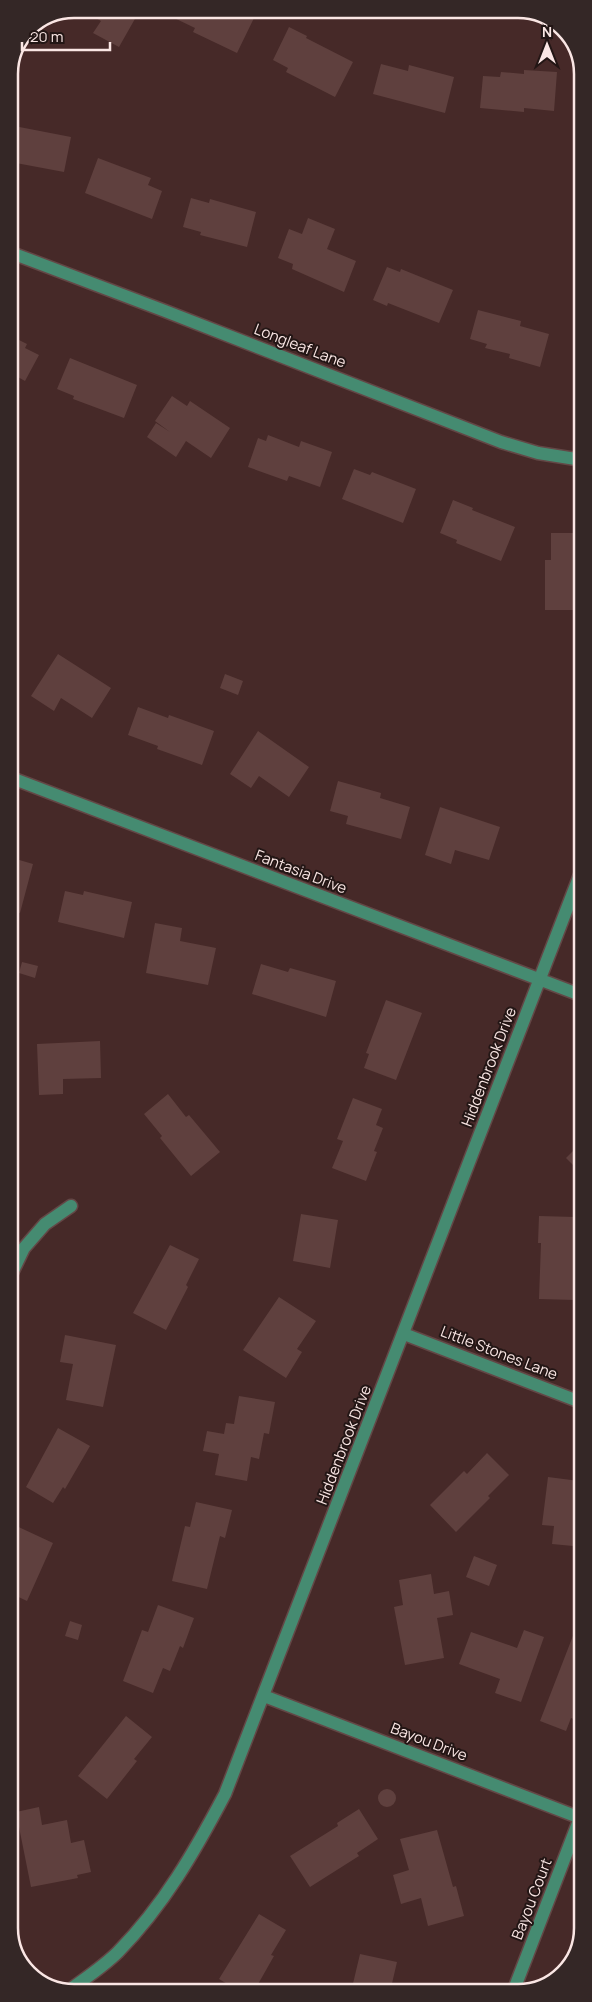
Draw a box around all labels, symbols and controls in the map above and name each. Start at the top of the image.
scale bar [22,20,110,52]
north arrow [522,20,572,70]
text: N [542,22,552,41]
text: 20 m [30,26,63,47]
street label: Longleaf Lane [251,318,349,373]
street label: Fantasia Drive [252,844,350,899]
street label: Hiddenbrook Drive [456,1004,521,1130]
street label: Little Stones Lane [438,1321,561,1385]
street label: Hiddenbrook Drive [311,1382,376,1508]
street label: Bayou Drive [388,1717,471,1766]
street label: Bayou Court [506,1855,557,1942]

